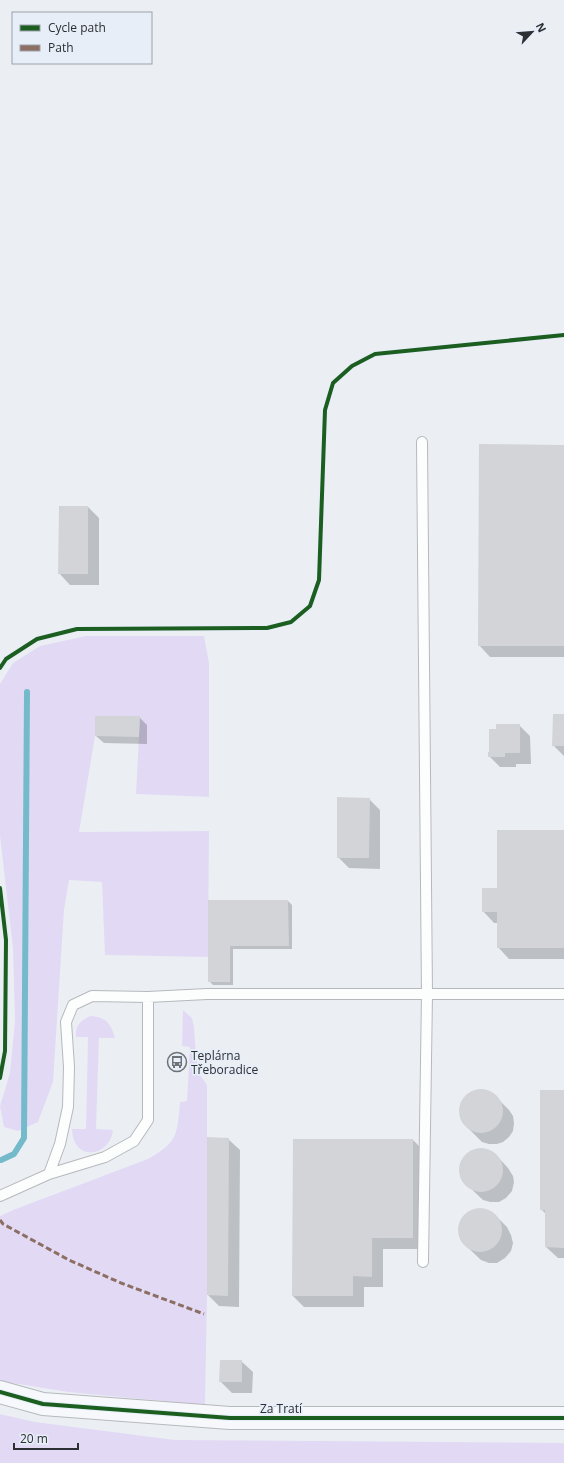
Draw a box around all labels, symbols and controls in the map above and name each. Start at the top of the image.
legend [12,12,152,64]
north arrow [512,12,552,52]
text: Cycle path [48,19,106,36]
text: N [533,20,550,35]
text: Path [48,39,74,56]
place label: Teplárna Třeboradice [191,1047,259,1078]
bus stop icon: Teplárna Třeboradice [166,1051,188,1073]
street label: Za Tratí [260,1400,303,1417]
scale bar [14,1425,78,1451]
text: 20 m [20,1430,48,1447]

